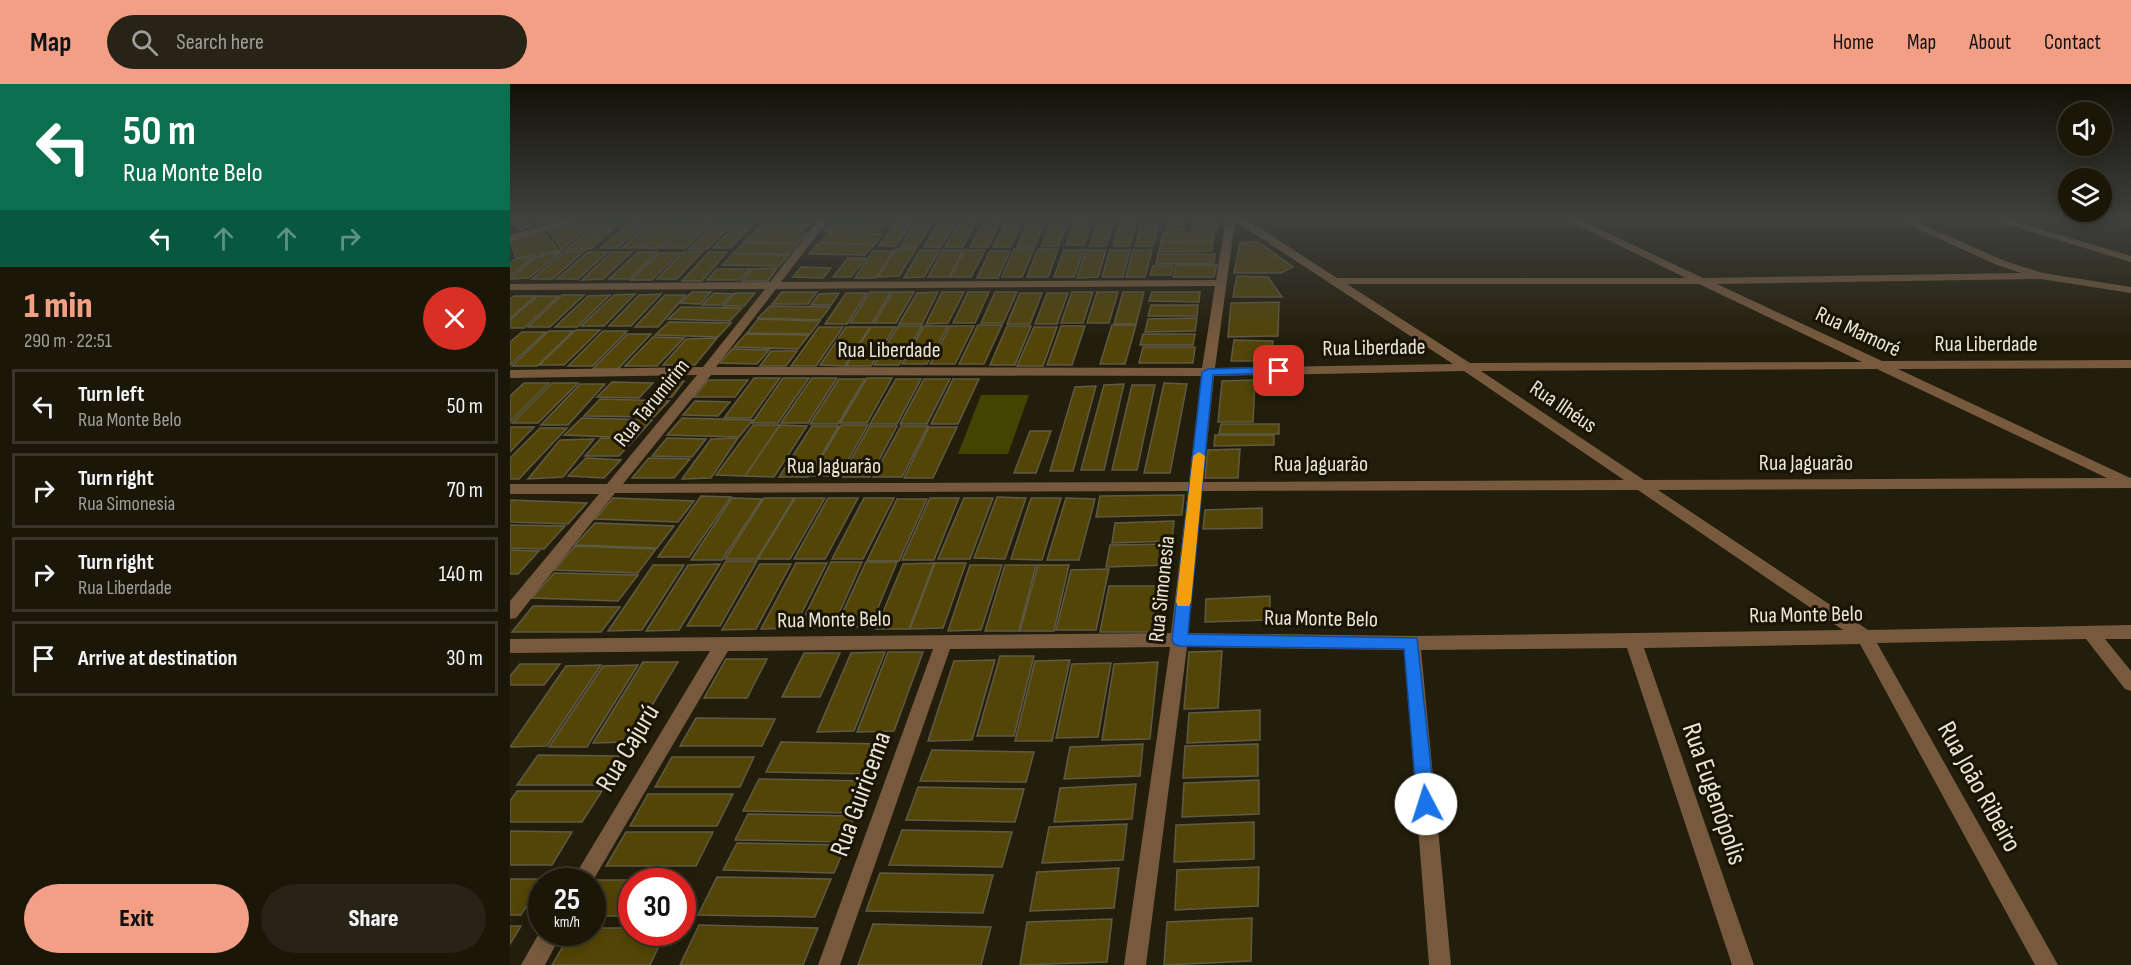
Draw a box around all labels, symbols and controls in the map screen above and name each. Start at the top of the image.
search box [107,15,527,69]
text: Map [30,26,71,59]
icon: search [128,26,161,59]
text: Search here [176,29,264,56]
text: Home [1833,30,1874,55]
text: Map [1907,30,1936,55]
text: About [1969,30,2011,55]
text: Contact [2044,30,2101,55]
map controls [2058,102,2112,222]
button: sound [2058,102,2112,156]
text: 50 m [123,106,196,157]
icon: left [24,108,102,186]
text: Rua Monte Belo [123,157,263,189]
button: layers [2058,168,2112,222]
icon: left [144,222,177,255]
icon: ahead [207,222,240,255]
icon: ahead [270,222,303,255]
icon: right [333,222,366,255]
text: 1 min [24,285,92,328]
button: close [423,287,486,350]
street label: Rua Mamoré [1811,301,1905,363]
text: 290 m · 22:51 [24,329,112,353]
street label: Rua Liberdade [1934,331,2038,358]
street label: Rua Liberdade [1322,334,1426,362]
street label: Rua Liberdade [837,337,941,364]
pin [1253,345,1304,396]
street label: Rua Tarumirim [608,353,696,453]
icon: arrive [1262,354,1295,387]
street label: Rua Ilhéus [1524,375,1602,439]
text: Turn left [78,381,144,408]
icon: left [27,390,60,423]
text: 50 m [447,393,483,420]
text: Rua Monte Belo [78,408,181,432]
street label: Rua Jaguarão [1759,450,1853,477]
street label: Rua Jaguarão [1274,451,1368,478]
street label: Rua Jaguarão [787,453,881,480]
text: Turn right [78,465,154,492]
icon: right [27,474,60,507]
text: 70 m [447,477,483,504]
text: Rua Simonesia [78,492,175,516]
street label: Rua Simonesia [1143,534,1181,644]
text: Turn right [78,549,154,576]
icon: right [27,558,60,591]
text: 140 m [439,561,483,588]
text: Rua Liberdade [78,576,172,600]
street label: Rua Monte Belo [1749,601,1863,629]
street label: Rua Monte Belo [1264,605,1378,633]
street label: Rua Monte Belo [777,606,891,634]
icon: arrive [27,642,60,675]
text: Arrive at destination [78,645,237,672]
text: 30 m [446,645,483,672]
street label: Rua Cajurú [589,698,667,798]
street label: Rua João Ribeiro [1930,716,2028,858]
street label: Rua Eugenópolis [1675,719,1753,869]
street label: Rua Guiricema [824,727,898,861]
position arrow [1394,772,1458,836]
speed limit sign: 30 [618,868,696,946]
text: 25 [554,882,580,918]
button: Exit [24,884,249,953]
button: Share [261,884,486,953]
text: km/h [554,913,580,932]

